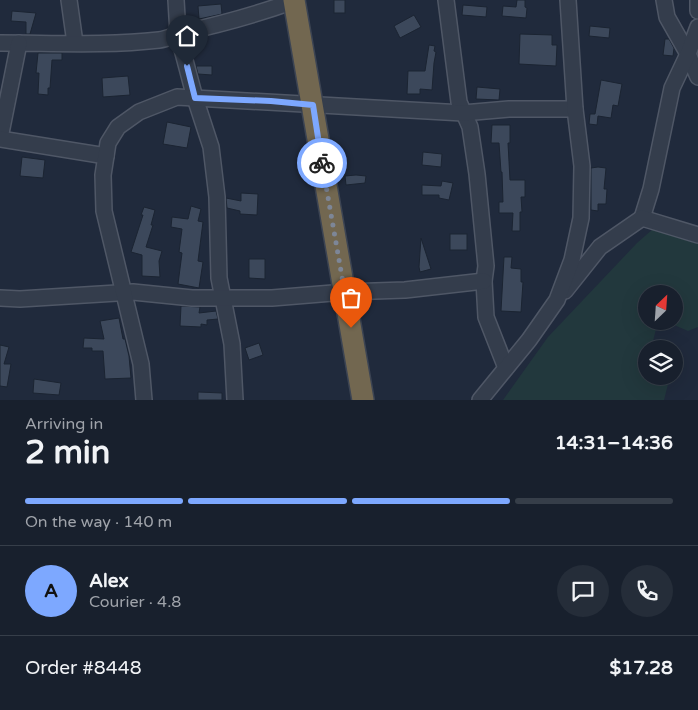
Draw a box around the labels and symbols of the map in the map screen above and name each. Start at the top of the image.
pin [166,15,208,66]
courier [297,138,347,188]
pin [330,277,372,328]
north arrow [638,285,682,330]

